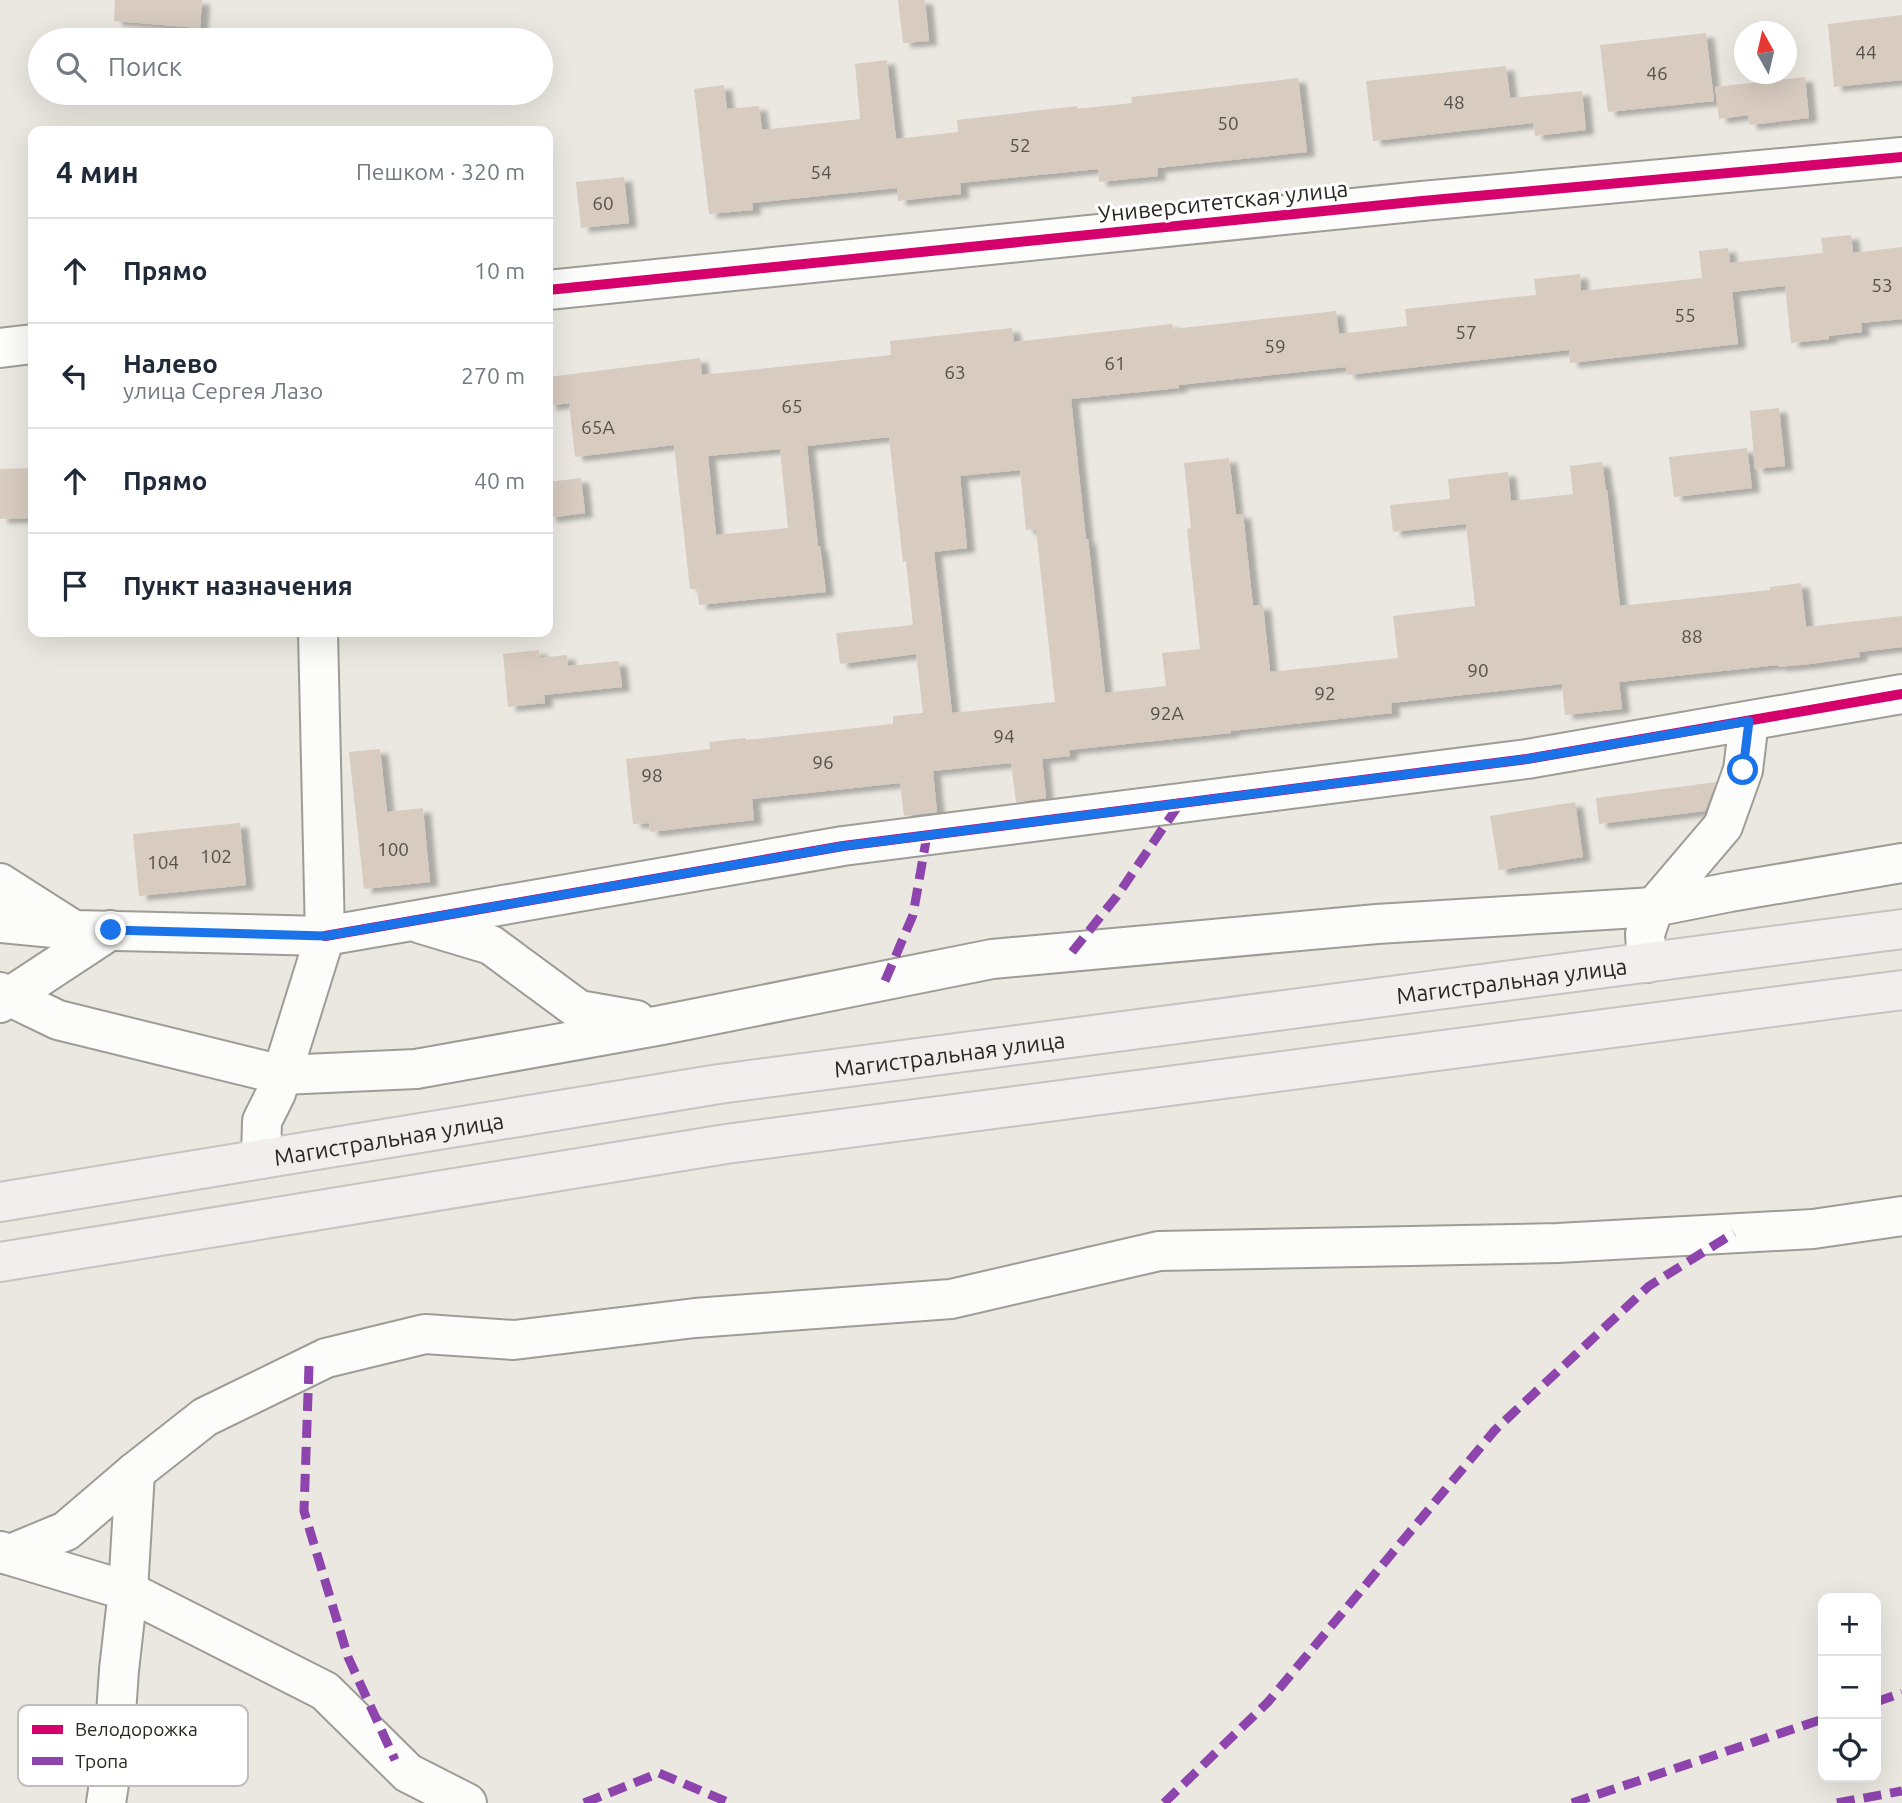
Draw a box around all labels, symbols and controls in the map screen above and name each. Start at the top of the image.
north arrow [1734,21,1797,84]
search box [28,28,553,105]
house number: 44 [1855,41,1877,63]
icon: search [52,48,90,86]
text: Поиск [108,52,182,81]
house number: 46 [1646,62,1668,84]
house number: 48 [1443,91,1465,113]
house number: 50 [1217,112,1239,134]
house number: 52 [1009,134,1031,156]
text: 4 мин [56,155,139,189]
text: Пешком · 320 m [356,159,525,184]
house number: 54 [810,161,832,183]
street label: Университетская улица [1097,175,1349,227]
house number: 60 [592,192,614,214]
icon: ahead [56,252,94,290]
text: Прямо [123,256,207,285]
text: 10 m [474,258,525,283]
house number: 53 [1871,274,1893,296]
house number: 55 [1674,304,1696,326]
house number: 57 [1455,321,1477,343]
house number: 59 [1264,335,1286,357]
text: Налево [123,349,218,378]
house number: 61 [1104,352,1126,374]
icon: left [56,357,94,395]
house number: 63 [944,361,966,383]
text: 270 m [461,363,525,388]
text: улица Сергея Лазо [123,378,323,403]
house number: 65 [781,395,803,417]
house number: 65А [581,416,616,438]
icon: ahead [56,462,94,500]
text: Прямо [123,466,207,495]
text: 40 m [474,468,525,493]
icon: arrive [56,567,94,605]
text: Пункт назначения [123,571,353,600]
house number: 88 [1681,625,1703,647]
house number: 90 [1467,659,1489,681]
house number: 92 [1314,682,1336,704]
house number: 92А [1150,702,1185,724]
house number: 94 [993,725,1015,747]
house number: 96 [812,751,834,773]
route start [1727,754,1758,785]
house number: 98 [641,764,663,786]
house number: 100 [377,838,409,860]
house number: 102 [200,845,232,867]
house number: 104 [147,851,179,873]
route end [95,914,126,945]
street label: Магистральная улица [1395,953,1629,1008]
street label: Магистральная улица [832,1026,1066,1081]
street label: Магистральная улица [272,1107,506,1169]
map controls [1818,1593,1881,1782]
button: + [1818,1593,1881,1656]
button: − [1818,1656,1881,1719]
legend [18,1705,248,1786]
text: Велодорожка [75,1718,198,1740]
button: locate [1818,1719,1881,1782]
text: Тропа [75,1750,128,1772]

